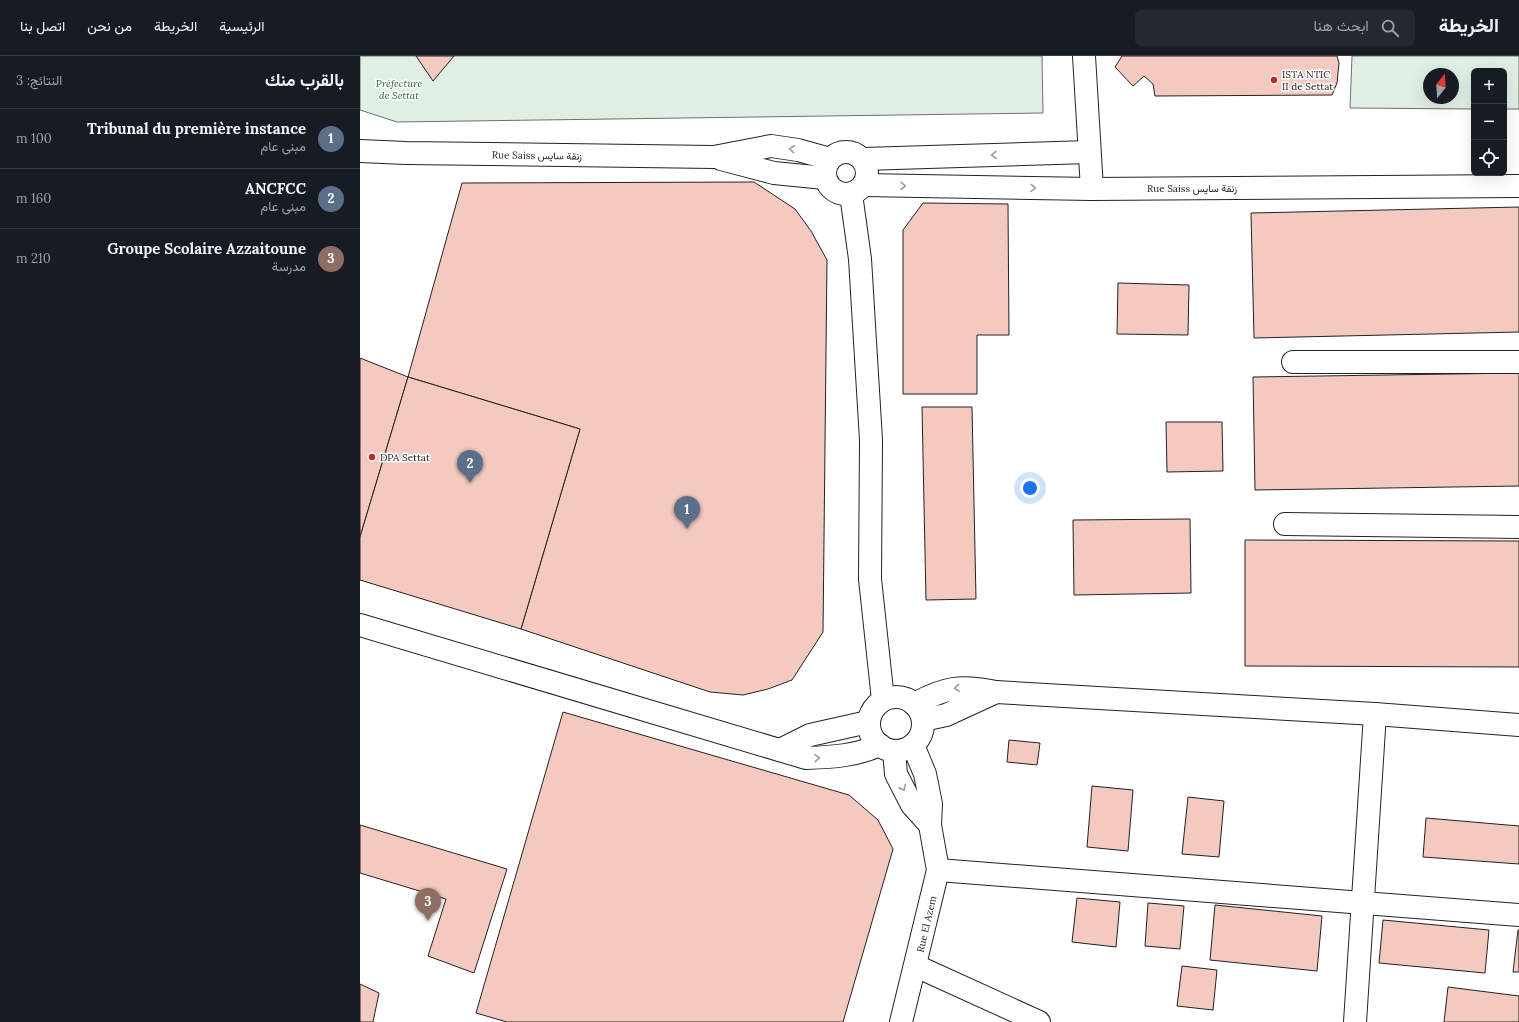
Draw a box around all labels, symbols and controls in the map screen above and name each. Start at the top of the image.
search box [1135,10,1415,46]
text: الخريطة [1439,13,1499,37]
text: ابحث هنا [1313,16,1369,35]
text: اتصل بنا [20,17,65,35]
text: من نحن [87,17,132,35]
text: الخريطة [154,17,197,35]
text: الرئيسية [219,17,265,35]
icon: search [1379,17,1401,39]
place label: ISTA NTIC II de Settat [1282,68,1333,93]
north arrow [1423,68,1459,104]
map controls [1471,68,1507,176]
button: + [1471,68,1507,104]
text: بالقرب منك [265,69,344,91]
text: النتائج: 3 [16,72,62,89]
marker: ISTA NTIC II de Settat [1269,75,1279,85]
park label: Préfecture de Settat [376,77,423,102]
button: − [1471,104,1507,140]
text: Tribunal du première instance [87,119,306,138]
text: 100 m [16,130,52,147]
text: 1 [328,130,334,147]
text: مبنى عام [260,138,306,155]
button: locate [1471,140,1507,176]
one-way arrow [789,145,796,154]
street label: Rue Saiss زنقة سايس [492,148,582,163]
one-way arrow [991,151,997,159]
text: ANCFCC [245,179,306,198]
one-way arrow [900,182,906,190]
street label: Rue Saiss زنقة سايس [1147,182,1237,195]
one-way arrow [1030,184,1036,192]
text: 160 m [16,190,51,207]
text: 2 [328,190,334,207]
text: مبنى عام [260,198,306,215]
text: Groupe Scolaire Azzaitoune [107,239,306,258]
text: 210 m [16,250,51,267]
text: 3 [327,250,335,267]
text: مدرسة [272,258,306,275]
pin: 2 [457,450,483,483]
place label: DPA Settat [380,451,430,464]
marker: DPA Settat [367,452,377,462]
your location [1020,478,1040,498]
pin: 1 [674,496,700,529]
one-way arrow [954,683,961,692]
one-way arrow [814,754,820,762]
one-way arrow [898,784,906,791]
pin: 3 [415,888,441,921]
street label: Rue El Azem [914,894,939,954]

